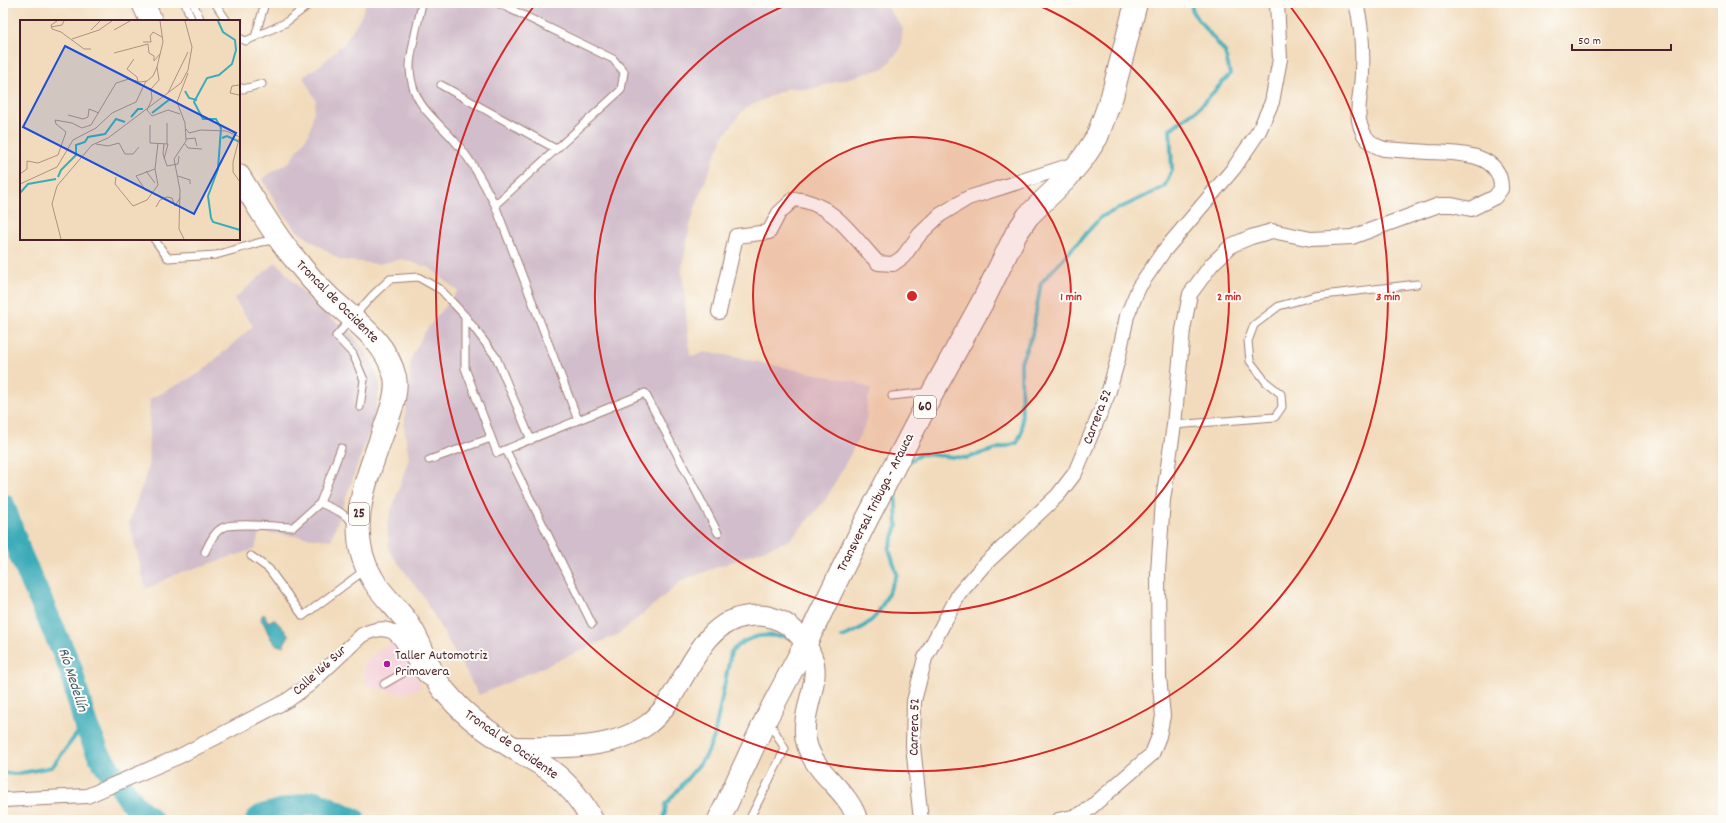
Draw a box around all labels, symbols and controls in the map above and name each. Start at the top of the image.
inset map [20,20,240,240]
scale bar [1572,26,1671,52]
text: 50 m [1578,33,1601,50]
street label: Troncal de Occidente [291,256,383,348]
centre of rings [905,289,919,303]
text: 1 min [1060,289,1082,306]
text: 2 min [1217,289,1241,306]
text: 3 min [1376,289,1400,306]
street label: Carrera 52 [1078,387,1118,447]
road number: 60 [914,396,936,418]
street label: Transversal Tribuga - Arauca [832,430,920,576]
road number: 25 [349,503,369,525]
street label: Calle 166 Sur [288,641,352,701]
water label: Río Medellín [51,645,93,716]
place label: Taller Automotriz Primavera [395,646,488,682]
marker: Taller Automotriz Primavera [382,659,392,669]
street label: Carrera 52 [904,698,926,756]
street label: Troncal de Occidente [460,705,562,785]

